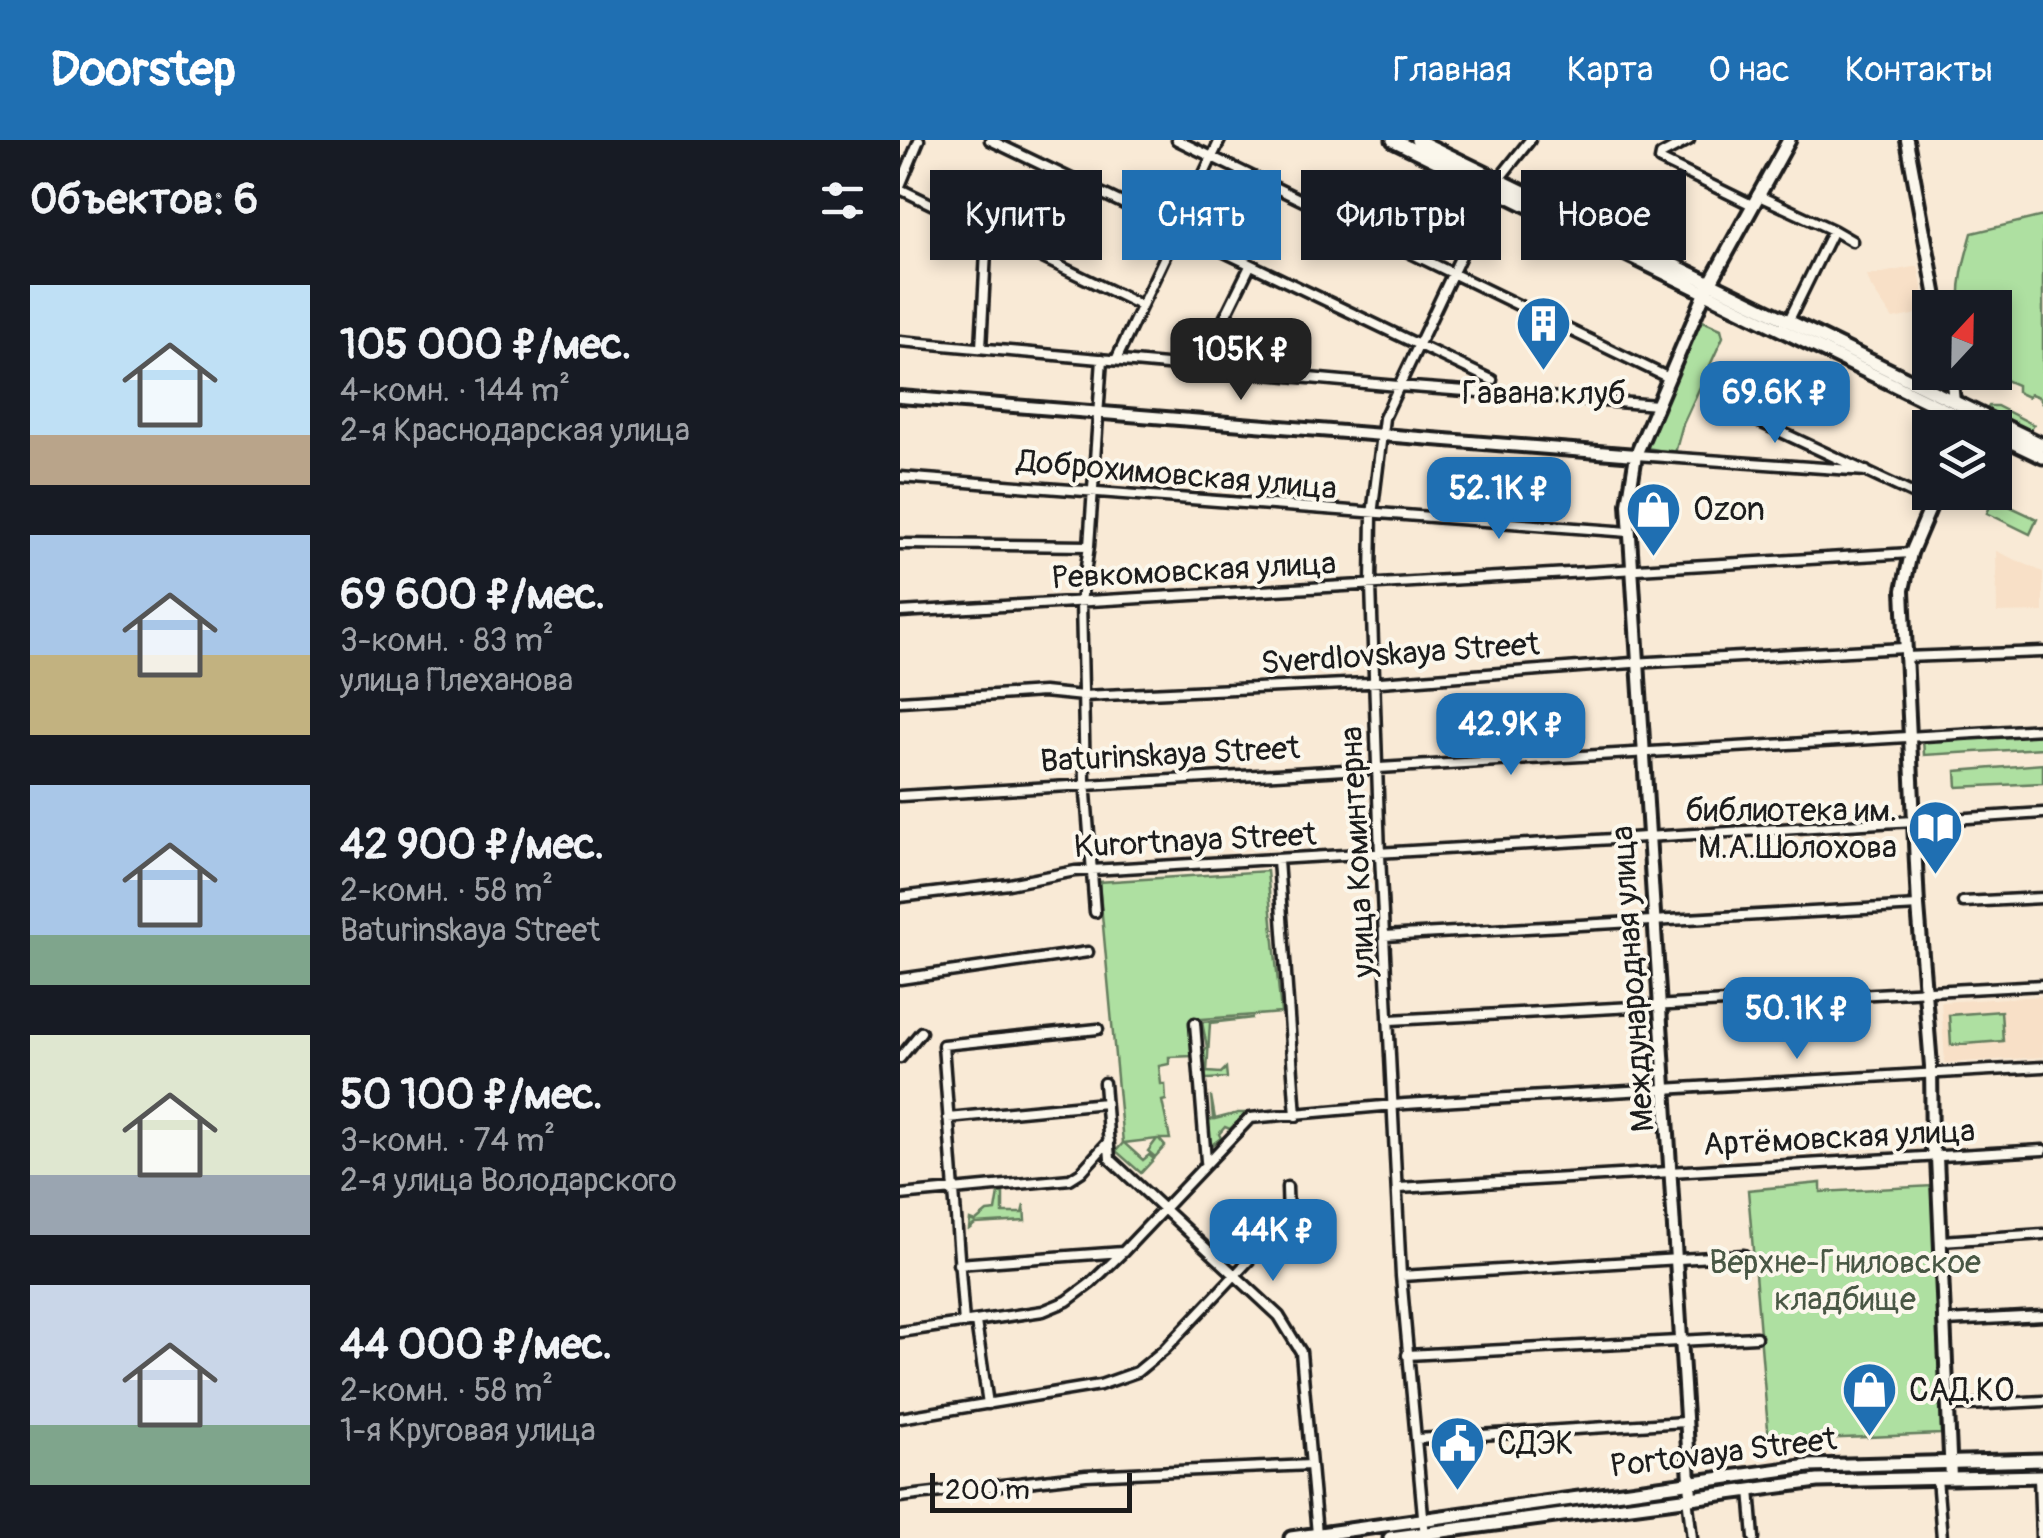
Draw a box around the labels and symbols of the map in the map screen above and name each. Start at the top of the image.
north arrow [1912,290,2012,390]
building icon: Гавана клуб [1514,294,1574,373]
pin: 105K ₽ [1160,318,1322,403]
pin: 69.6K ₽ [1683,361,1867,446]
place label: Гавана клуб [1462,374,1626,414]
street label: Доброхимовская улица [1014,441,1338,509]
pin: 52.1K ₽ [1407,457,1591,542]
shop icon: Ozon [1624,479,1684,558]
place label: Ozon [1693,490,1765,530]
street label: Ревкомовская улица [1051,544,1337,598]
street label: Sverdlovskaya Street [1259,624,1541,684]
pin: 42.9K ₽ [1419,693,1603,778]
street label: улица Коминтерна [1331,725,1385,979]
street label: Baturinskaya Street [1039,728,1301,782]
place label: библиотека им. М.А.Шолохова [1685,791,1897,868]
library icon: библиотека им. М.А.Шолохова [1906,798,1966,877]
street label: Kurortnaya Street [1073,815,1318,867]
street label: Международная улица [1602,824,1664,1133]
pin: 50.1K ₽ [1705,977,1889,1062]
street label: Артёмовская улица [1702,1111,1976,1165]
pin: 44K ₽ [1203,1199,1343,1284]
park label: Верхне-Гниловское кладбище [1709,1243,1981,1320]
shop icon: САД.КО [1840,1360,1900,1439]
place label: САД.КО [1909,1371,2014,1411]
public building icon: СДЭК [1428,1413,1488,1492]
street label: Portovaya Street [1608,1419,1839,1487]
place label: СДЭК [1497,1424,1574,1464]
scale bar [930,1468,1132,1512]

